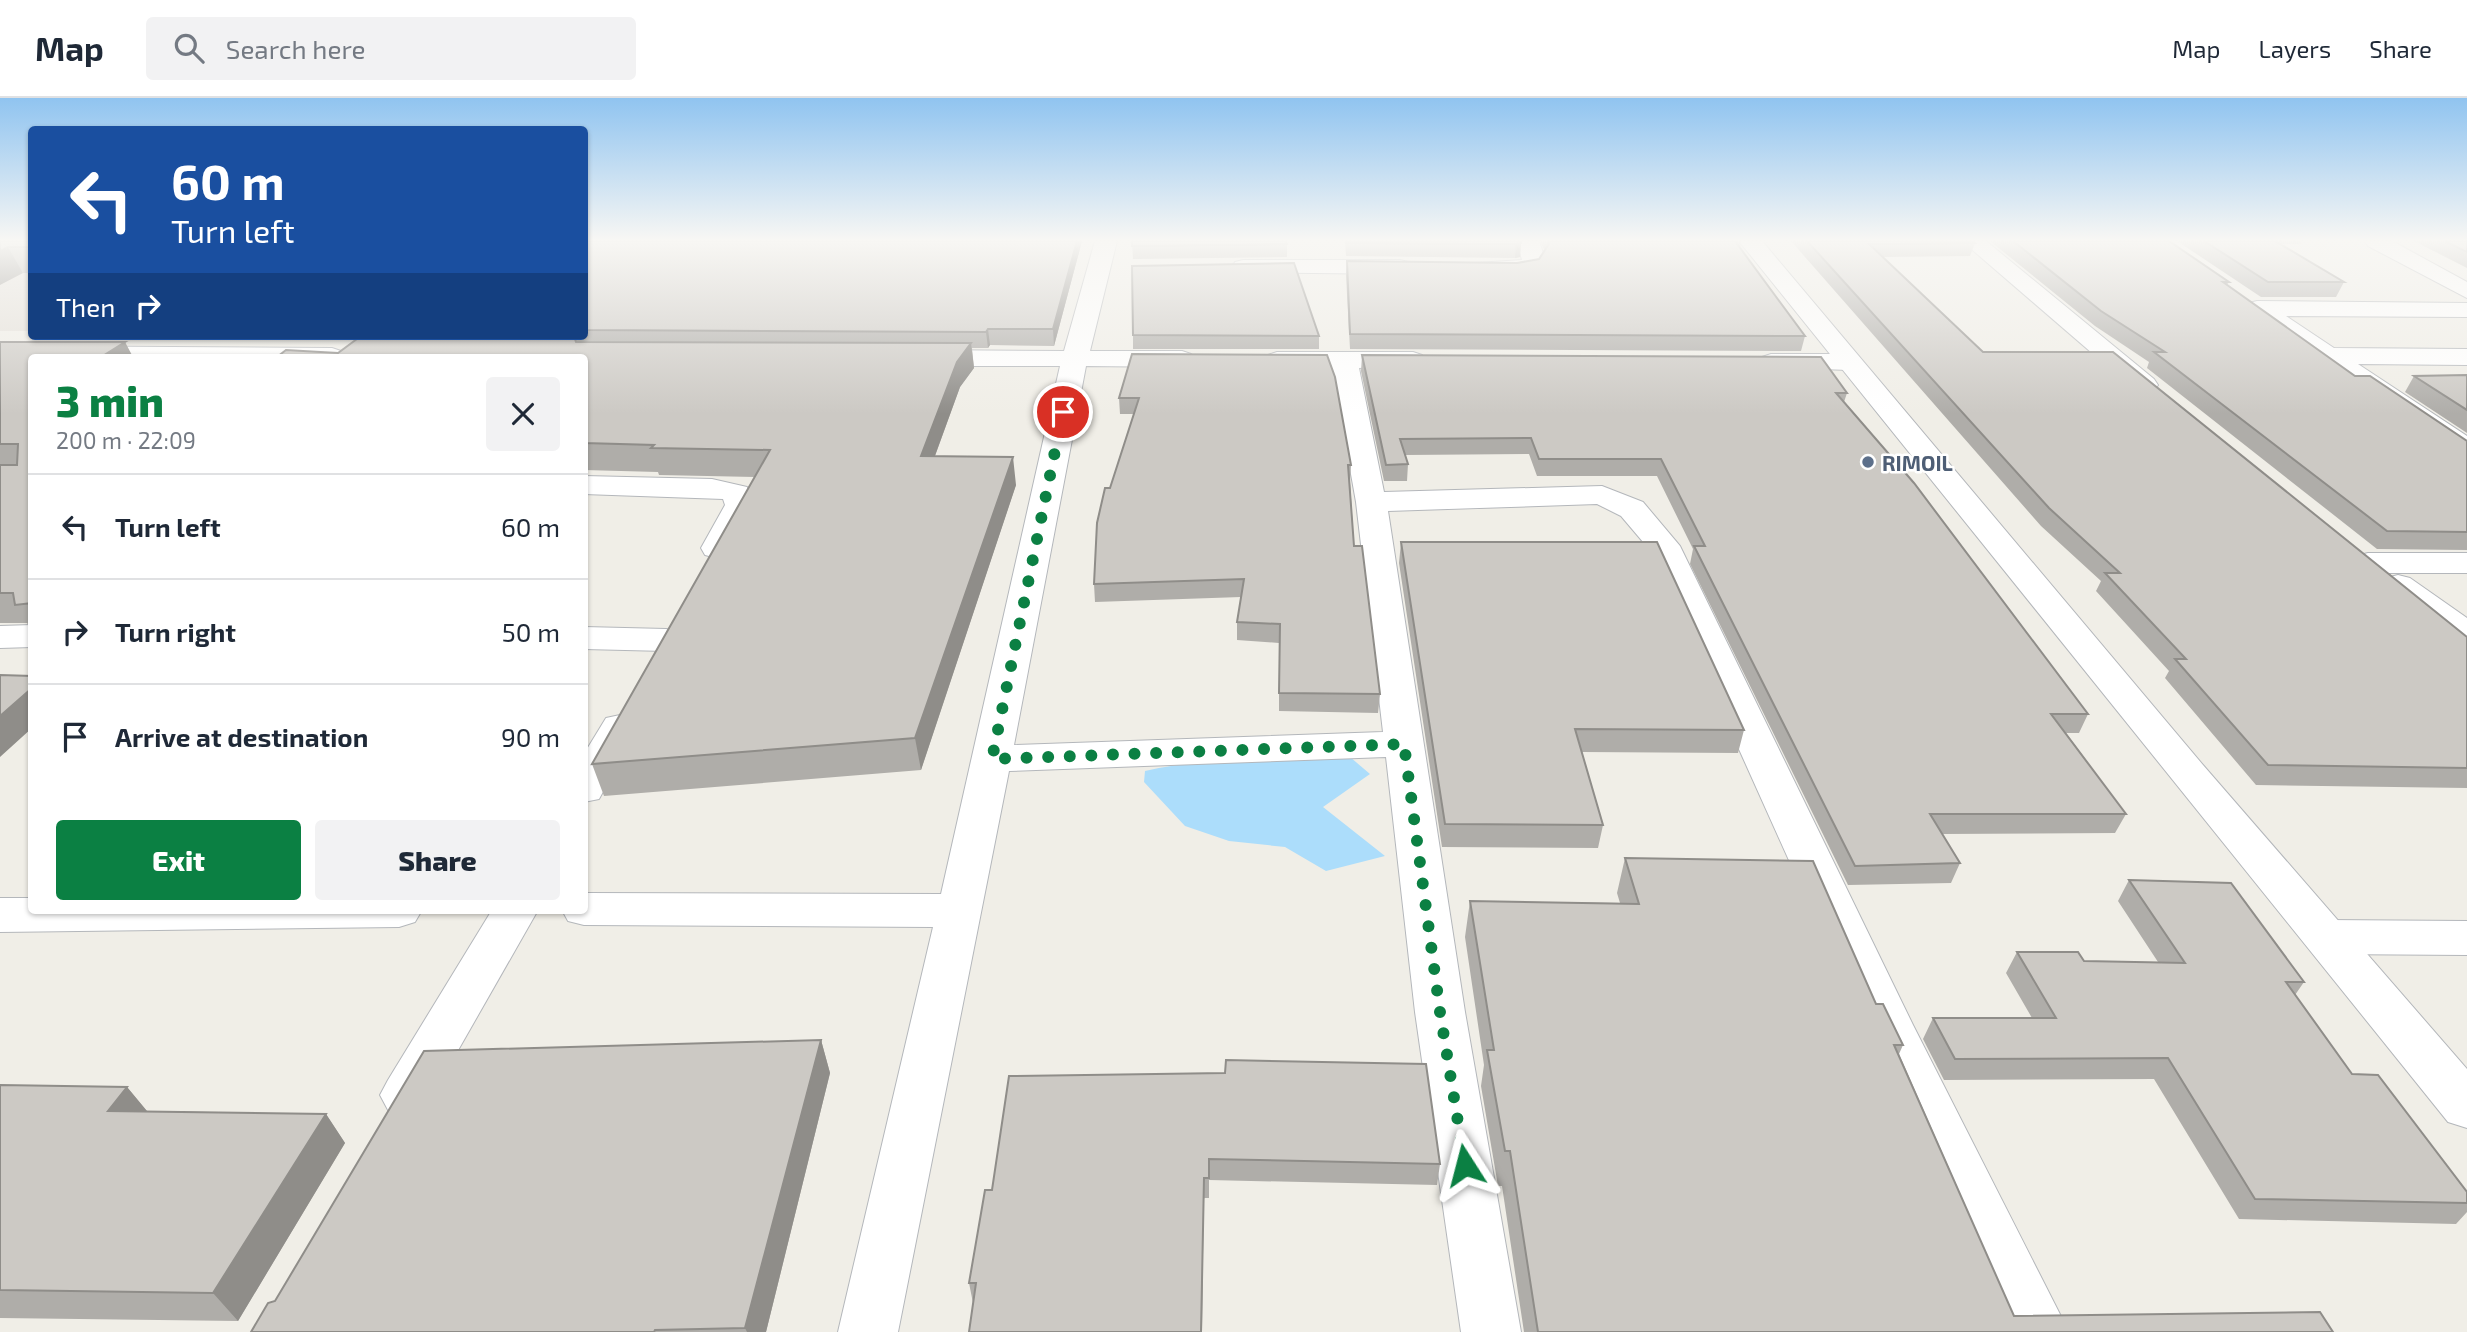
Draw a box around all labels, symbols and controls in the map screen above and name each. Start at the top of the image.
search box [146,17,636,80]
text: Map [35,28,104,68]
icon: search [170,29,208,67]
text: Search here [226,33,365,64]
text: Map [2172,34,2220,63]
text: Layers [2258,34,2331,63]
text: Share [2369,34,2432,63]
text: 60 m [171,151,285,210]
icon: left [56,154,147,245]
text: Turn left [171,211,295,249]
icon: right [129,287,167,325]
text: Then [56,291,115,322]
text: 3 min [56,375,164,425]
button: close [486,377,560,451]
pin [1033,382,1093,442]
icon: arrive [1044,393,1082,431]
text: 200 m · 22:09 [56,426,196,454]
place label: RIMOIL [1882,450,1953,475]
marker: RIMOIL [1860,454,1876,470]
icon: left [56,508,94,546]
text: Turn left [115,511,221,542]
text: 60 m [501,511,560,542]
icon: right [56,613,94,651]
text: Turn right [115,616,236,647]
text: 50 m [502,616,560,647]
icon: arrive [56,718,94,756]
text: Arrive at destination [115,721,368,752]
text: 90 m [501,721,560,752]
button: Exit [56,820,301,900]
button: Share [315,820,560,900]
position arrow [1428,1128,1502,1202]

